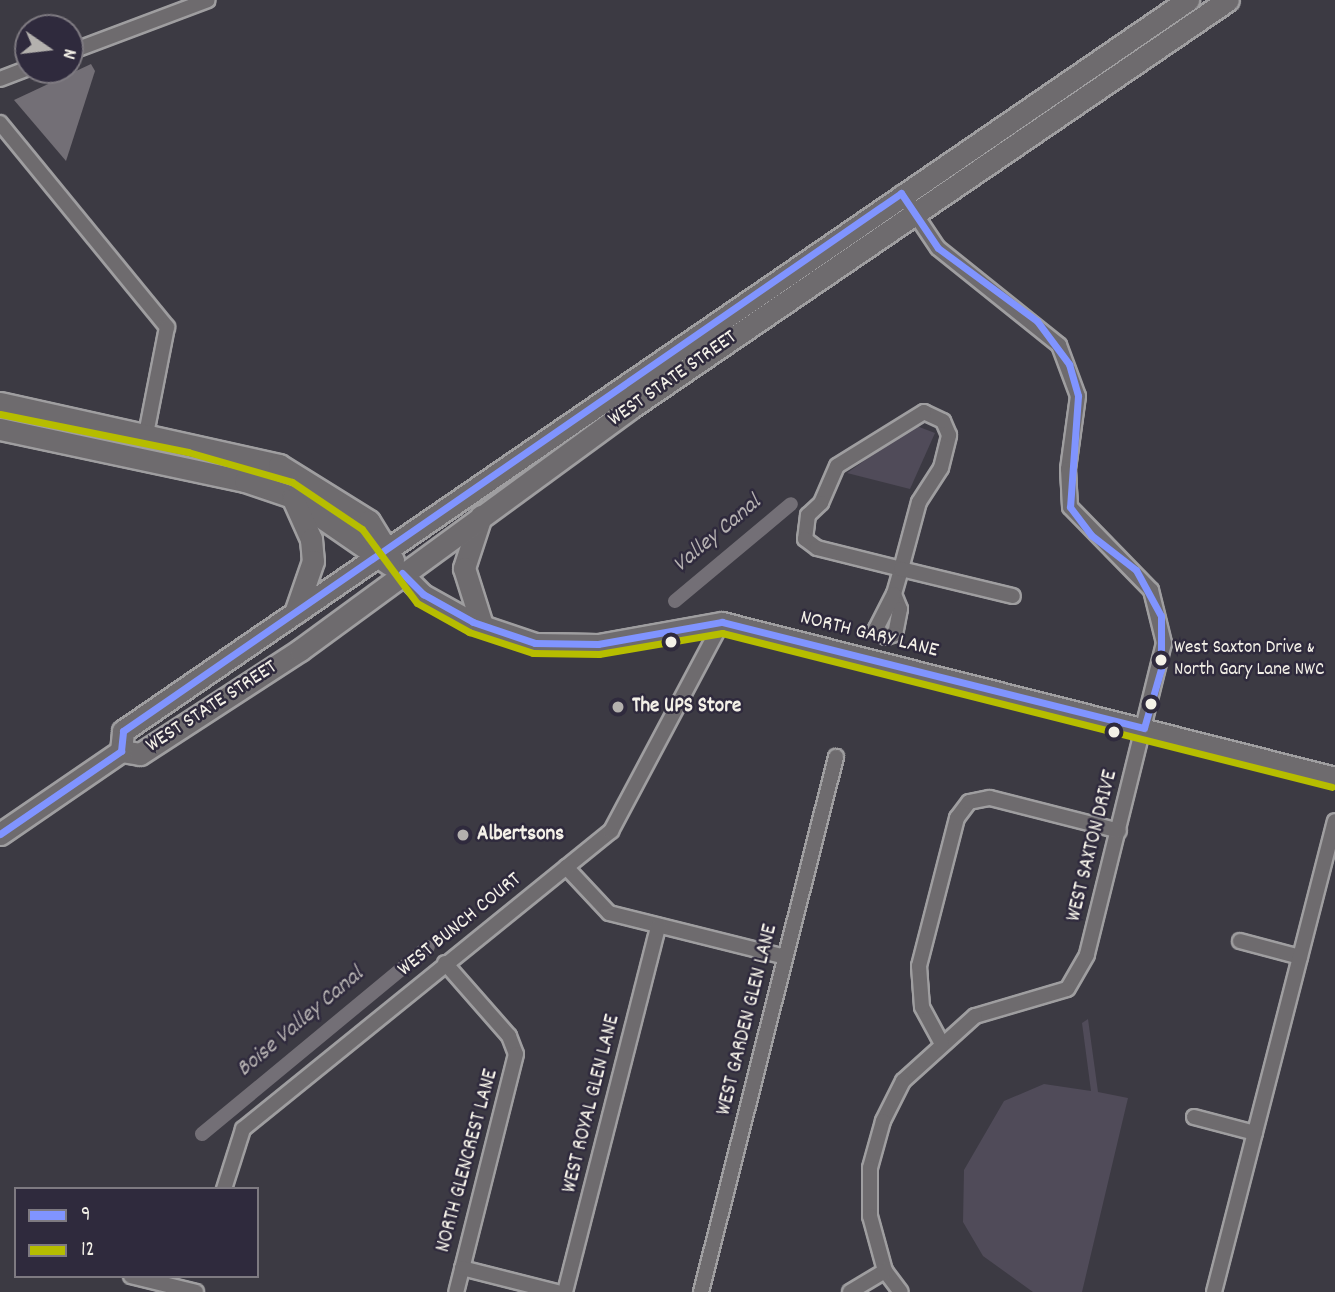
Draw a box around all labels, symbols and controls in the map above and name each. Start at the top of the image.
north arrow [14,14,84,84]
text: N [54,46,82,62]
street label: WEST STATE STREET [604,325,742,433]
water label: Valley Canal [668,490,768,580]
street label: NORTH GARY LANE [797,606,941,664]
unlabelled marker [664,635,678,649]
place label: West Saxton Drive & North Gary Lane NWC [1174,638,1324,682]
marker: West Saxton Drive & North Gary Lane NWC [1154,653,1168,667]
street label: WEST STATE STREET [142,655,282,759]
place label: The UPS Store [632,694,741,720]
unlabelled marker [1144,697,1158,711]
marker: The UPS Store [610,699,626,715]
unlabelled marker [1107,725,1121,739]
street label: WEST SAXTON DRIVE [1062,768,1124,924]
place label: Albertsons [477,822,564,848]
marker: Albertsons [455,827,471,843]
street label: WEST BUNCH COURT [393,867,527,983]
street label: WEST GARDEN GLEN LANE [712,922,784,1118]
water label: Boise Valley Canal [232,962,370,1084]
street label: WEST ROYAL GLEN LANE [558,1012,626,1196]
street label: NORTH GLENCREST LANE [431,1067,505,1255]
legend [14,1187,259,1278]
text: 9 [81,1201,91,1231]
text: 12 [81,1236,95,1266]

